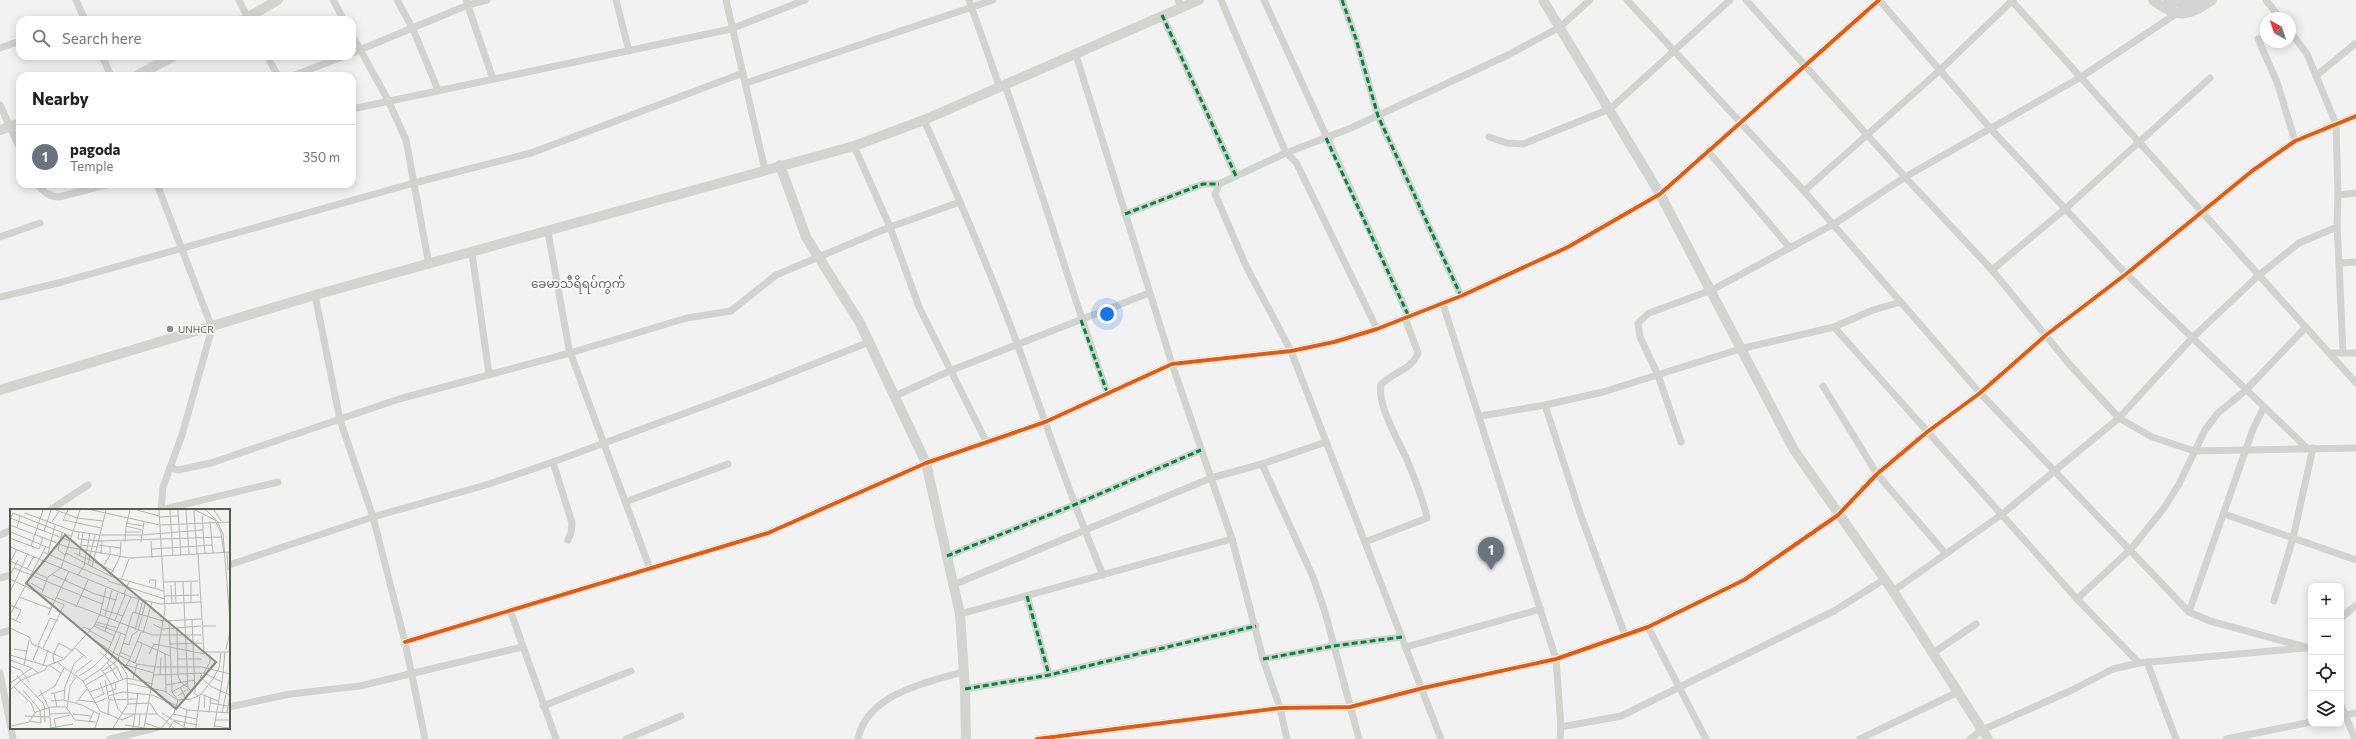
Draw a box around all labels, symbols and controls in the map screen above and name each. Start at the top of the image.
north arrow [2260,12,2296,48]
search box [16,16,356,60]
icon: search [30,27,52,49]
text: Search here [62,29,141,47]
text: Nearby [32,88,89,109]
text: pagoda [70,140,121,158]
text: 1 [42,149,48,165]
text: 350 m [303,149,340,165]
text: Temple [70,158,113,174]
district label: ခေမာသီရိရပ်ကွက် [531,275,625,294]
your location [1097,304,1117,324]
place label: UNHCR [178,323,214,335]
marker: UNHCR [165,324,175,334]
inset map [10,509,230,729]
pin: 1 [1478,537,1504,570]
map controls [2308,583,2344,727]
button: + [2308,583,2344,619]
button: − [2308,619,2344,655]
button: locate [2308,655,2344,691]
button: layers [2308,691,2344,727]

